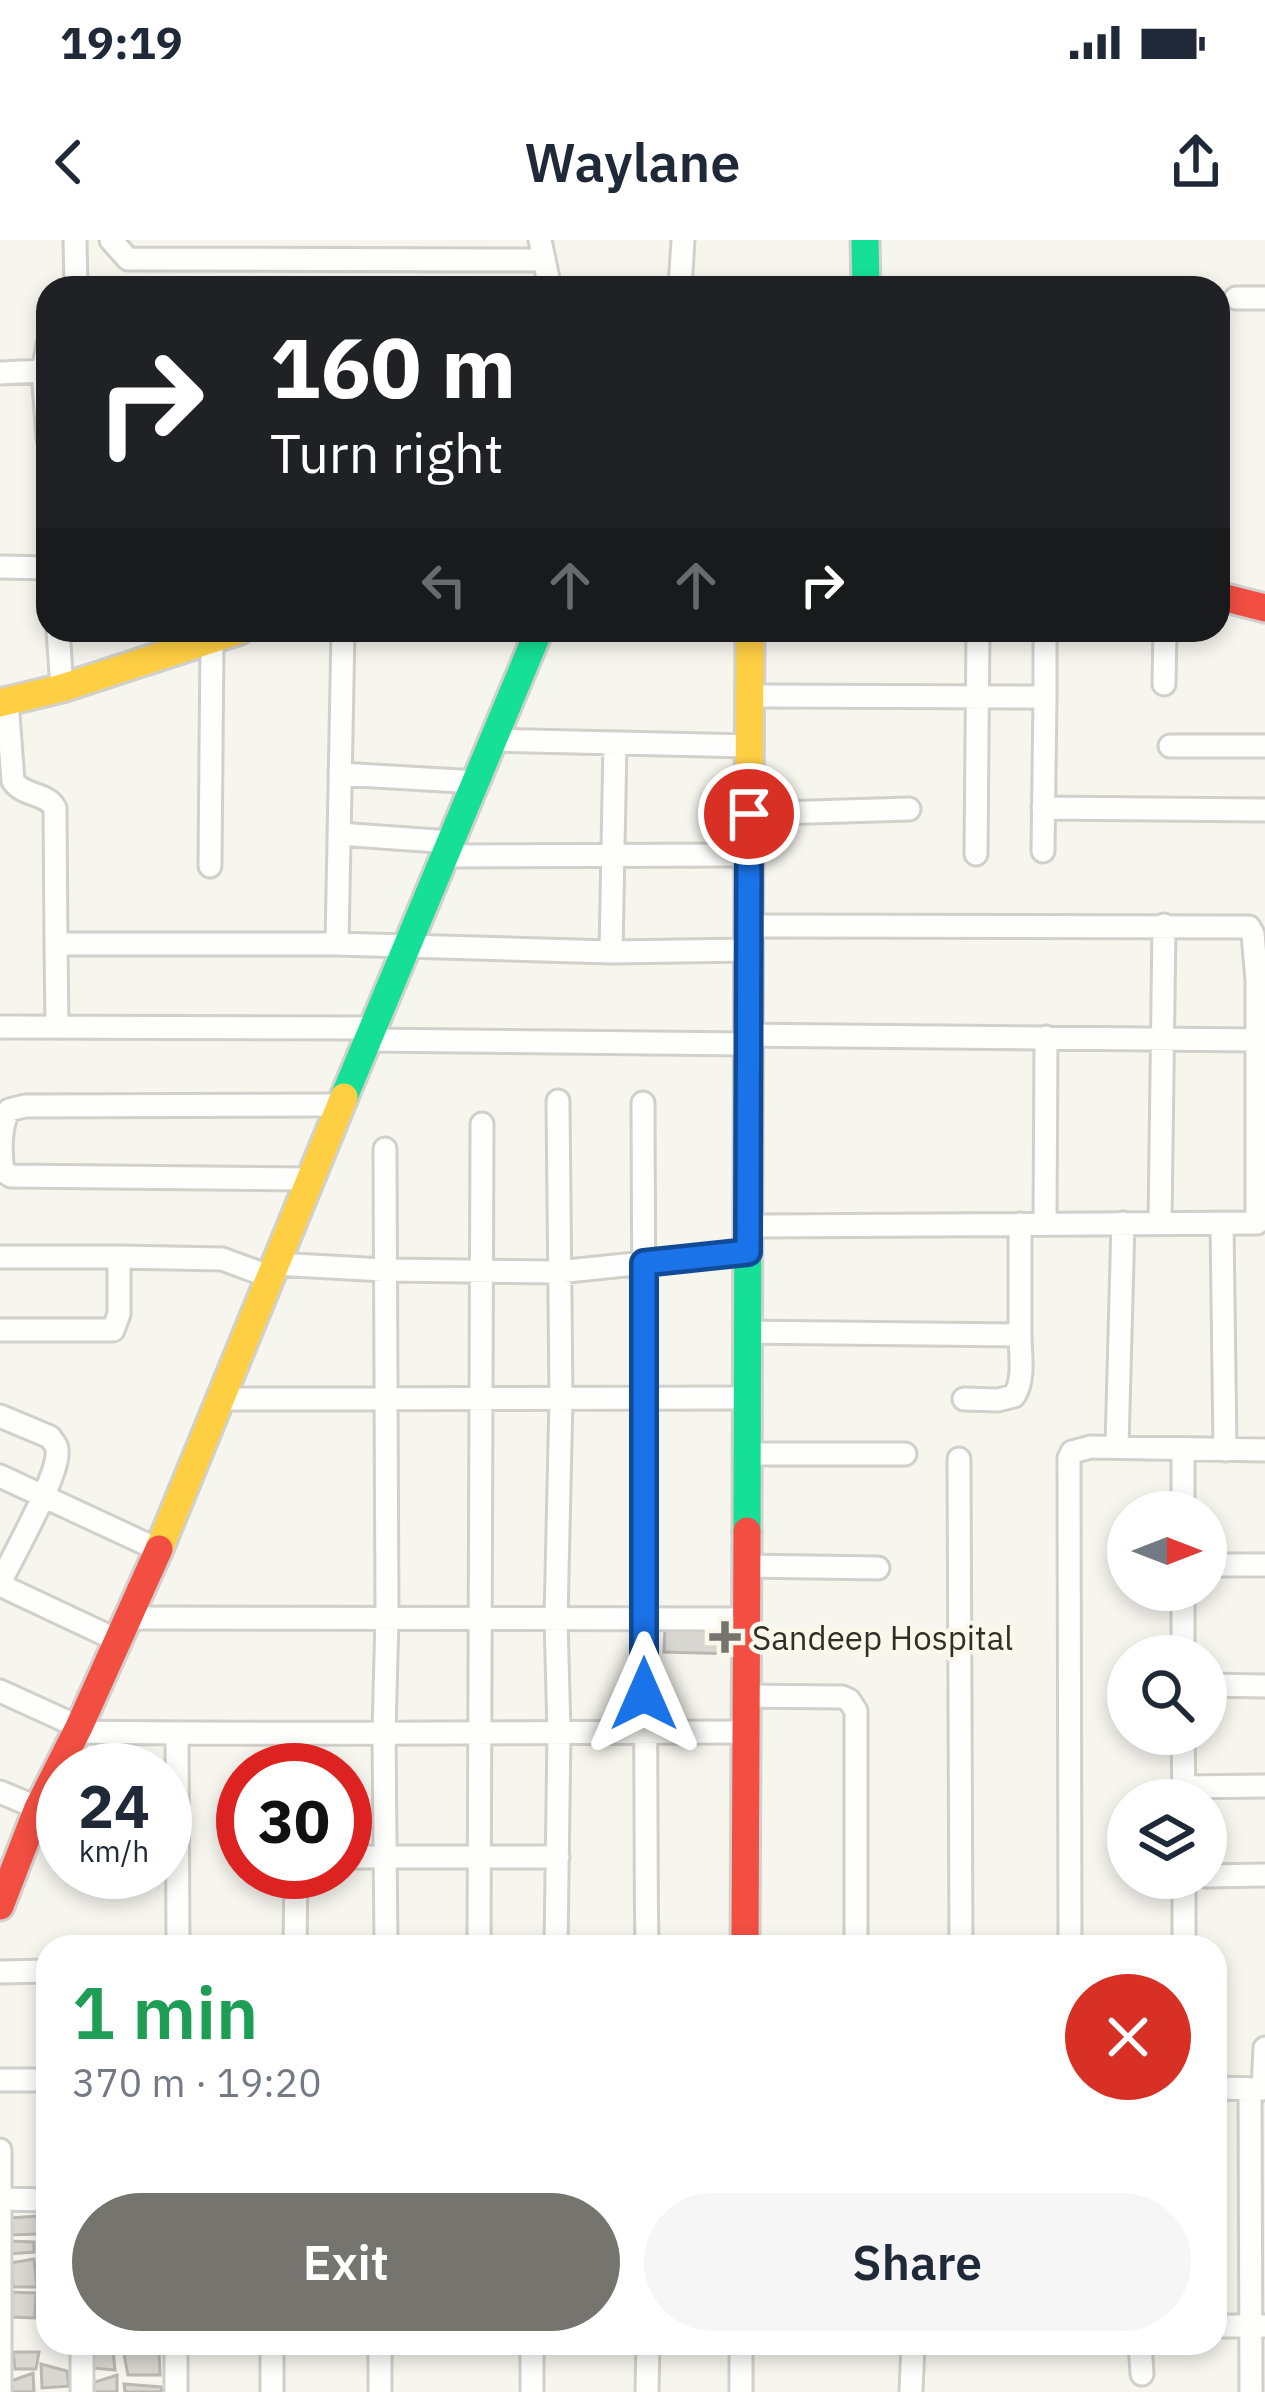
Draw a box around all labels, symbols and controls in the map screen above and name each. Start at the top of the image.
text: 19:19 [60,13,183,71]
text: Waylane [525,127,740,197]
icon: back [36,129,102,195]
icon: share [1163,129,1229,195]
text: 160 m [270,312,516,421]
icon: right [72,324,228,480]
text: Turn right [270,418,504,488]
icon: left [411,552,477,618]
icon: ahead [537,552,603,618]
icon: ahead [663,552,729,618]
icon: right [789,552,855,618]
pin [698,763,800,865]
icon: arrive [716,781,782,847]
north arrow [1107,1491,1227,1611]
map controls [1107,1491,1227,1899]
place label: Sandeep Hospital [752,1616,1013,1659]
marker: Sandeep Hospital [709,1621,741,1653]
position arrow [581,1631,707,1757]
button: search [1107,1635,1227,1755]
speed limit sign: 30 [216,1743,372,1899]
text: 24 [78,1766,150,1845]
button: layers [1107,1779,1227,1899]
text: km/h [79,1831,149,1870]
text: 1 min [72,1965,258,2059]
button: close [1065,1974,1191,2100]
text: 370 m · 19:20 [72,2057,322,2108]
button: Exit [72,2193,620,2331]
button: Share [644,2193,1191,2331]

